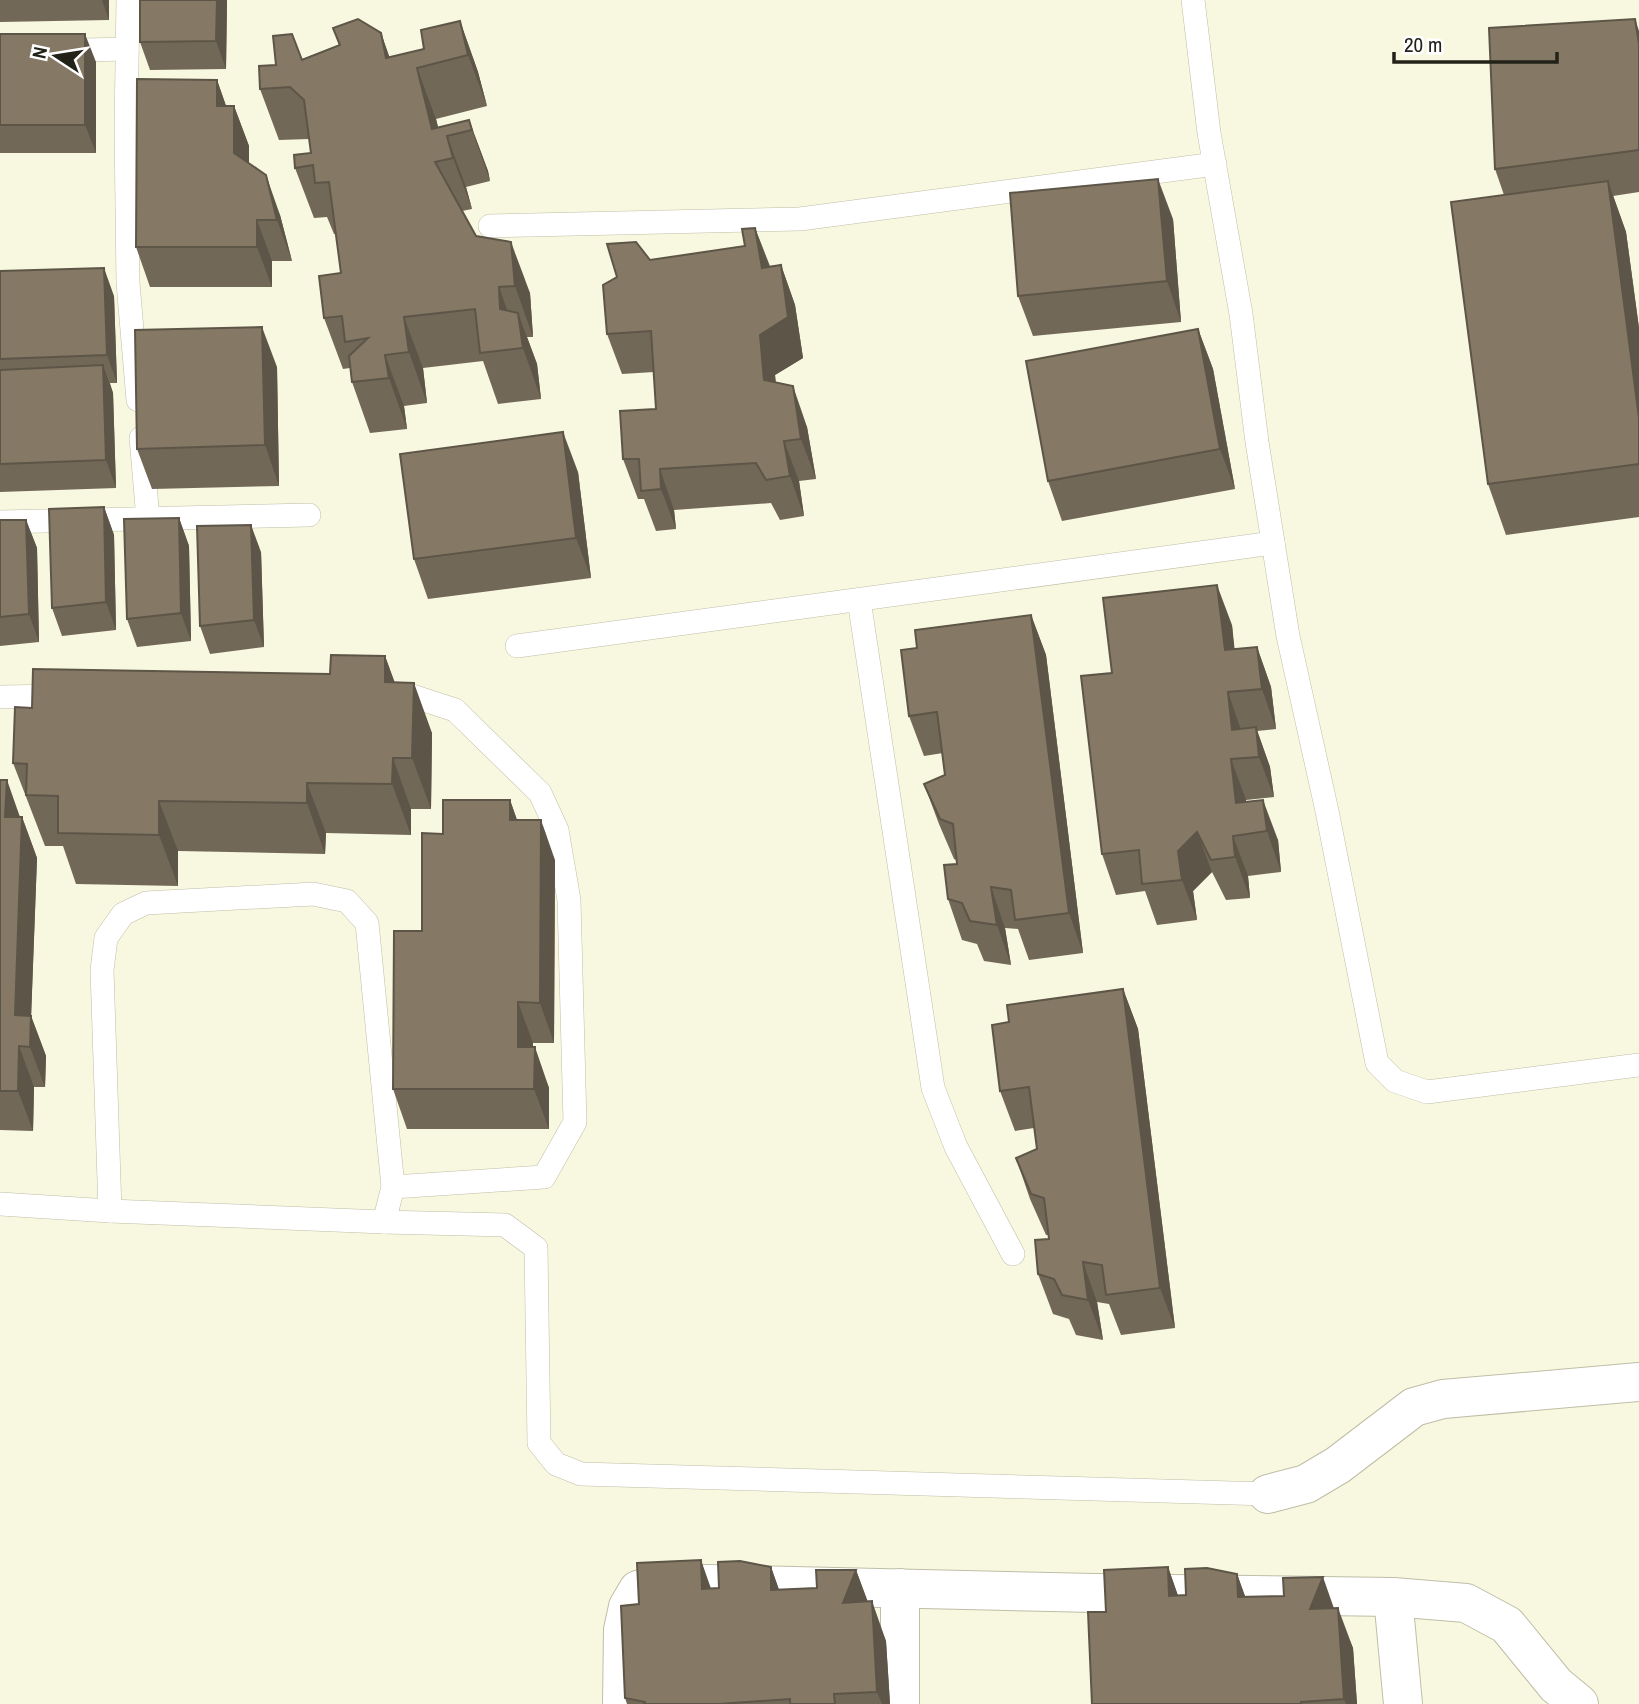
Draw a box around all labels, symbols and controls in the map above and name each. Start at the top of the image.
north arrow [21,21,91,91]
scale bar [1394,21,1557,65]
text: 20 m [1404,30,1442,59]
text: N [25,44,53,61]

